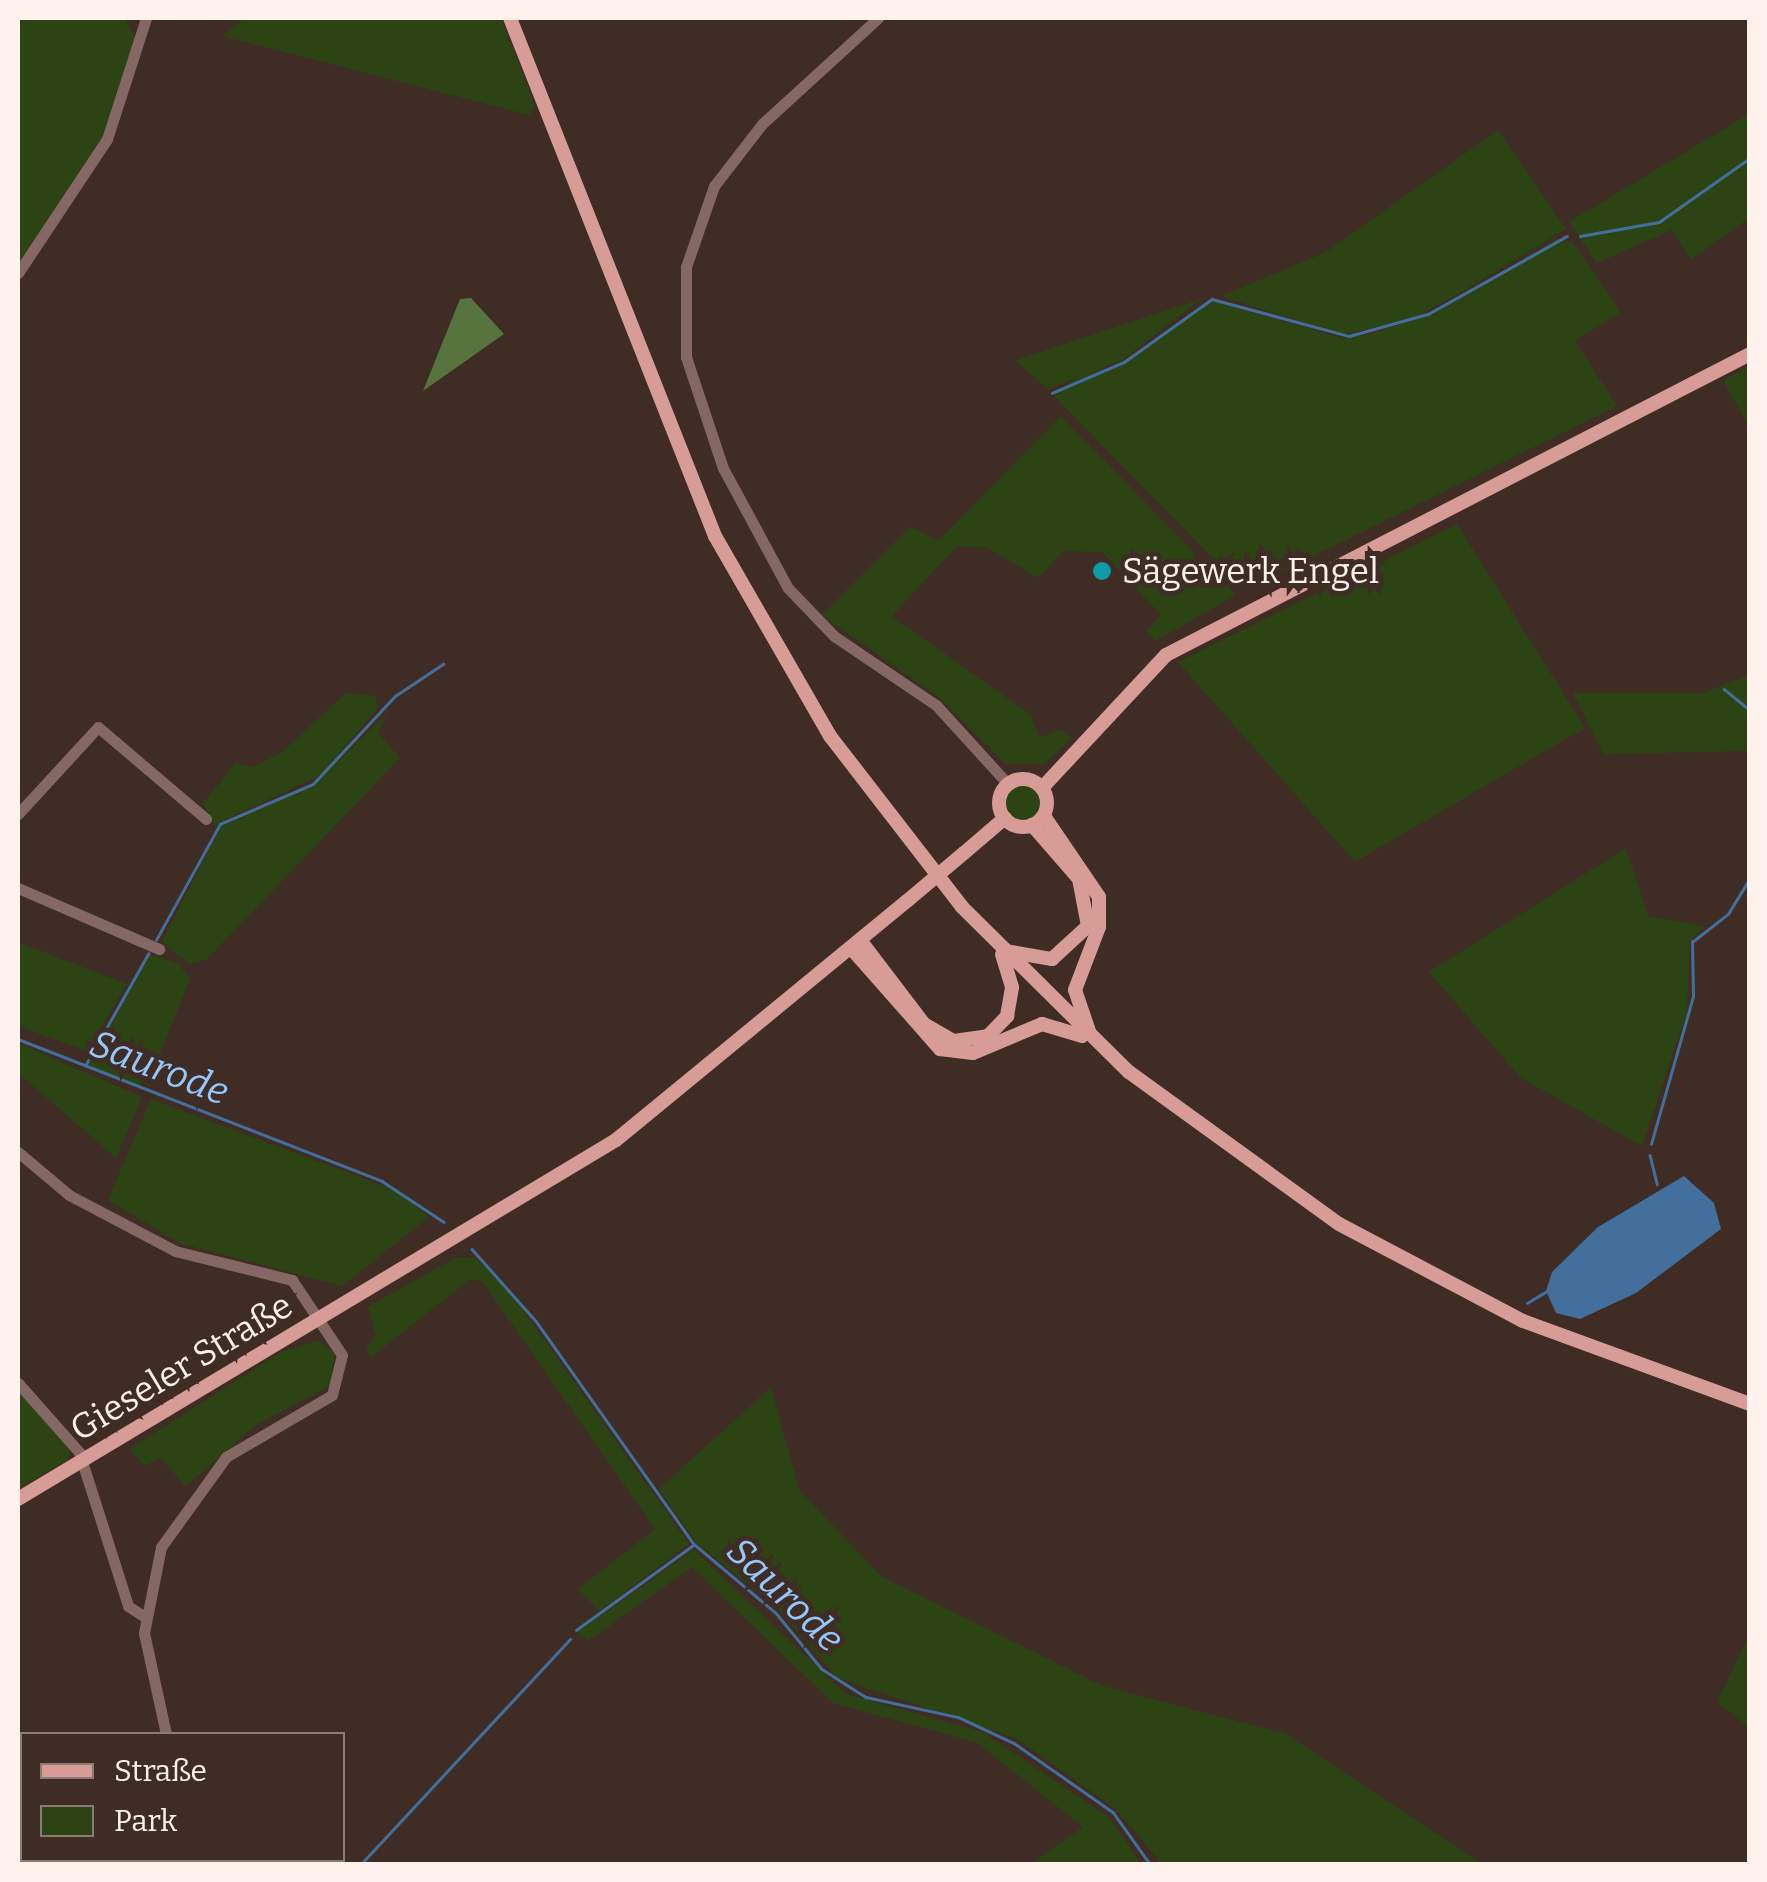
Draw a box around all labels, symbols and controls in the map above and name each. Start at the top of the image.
place label: Sägewerk Engel [1122,550,1379,592]
marker: Sägewerk Engel [1091,560,1113,582]
water label: Saurode [83,1021,235,1115]
street label: Gieseler Straße [62,1284,300,1450]
water label: Saurode [717,1528,853,1662]
legend [20,1732,345,1862]
text: Straße [114,1753,207,1789]
text: Park [114,1803,177,1839]

